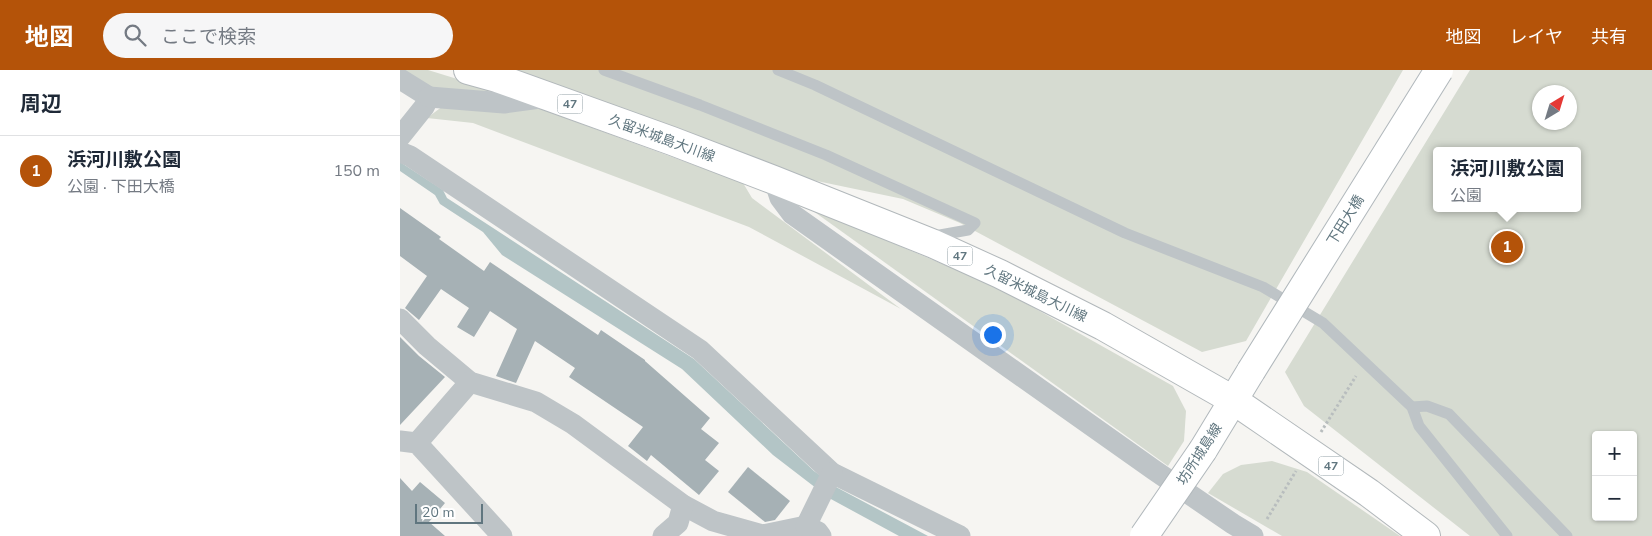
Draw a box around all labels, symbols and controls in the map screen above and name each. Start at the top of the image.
search box [103,13,453,58]
text: 地図 [25,21,73,53]
icon: search [121,21,149,49]
text: ここで検索 [161,24,256,50]
text: 地図 [1446,25,1482,49]
text: レイヤ [1510,25,1563,49]
text: 共有 [1591,25,1627,49]
north arrow [1532,85,1577,130]
text: 周辺 [20,90,62,118]
road number: 47 [558,94,582,114]
street label: 久留米城島大川線 [606,110,718,167]
text: 浜河川敷公園 [67,147,181,173]
popup [1433,147,1581,212]
text: 浜河川敷公園 [1450,156,1564,182]
text: 1 [31,160,41,182]
text: 150 m [333,160,380,182]
text: 公園 · 下田大橋 [67,176,175,198]
text: 公園 [1450,185,1482,207]
street label: 下田大橋 [1323,191,1368,249]
pin: 1 [1491,228,1523,266]
road number: 47 [948,247,972,266]
street label: 久留米城島大川線 [981,260,1090,327]
your location [980,322,1006,348]
street label: 坊所城島線 [1172,420,1226,489]
map controls [1592,431,1637,521]
button: + [1592,431,1637,476]
road number: 47 [1318,456,1344,476]
button: − [1592,476,1637,521]
scale bar [415,501,482,524]
text: 20 m [422,503,454,522]

